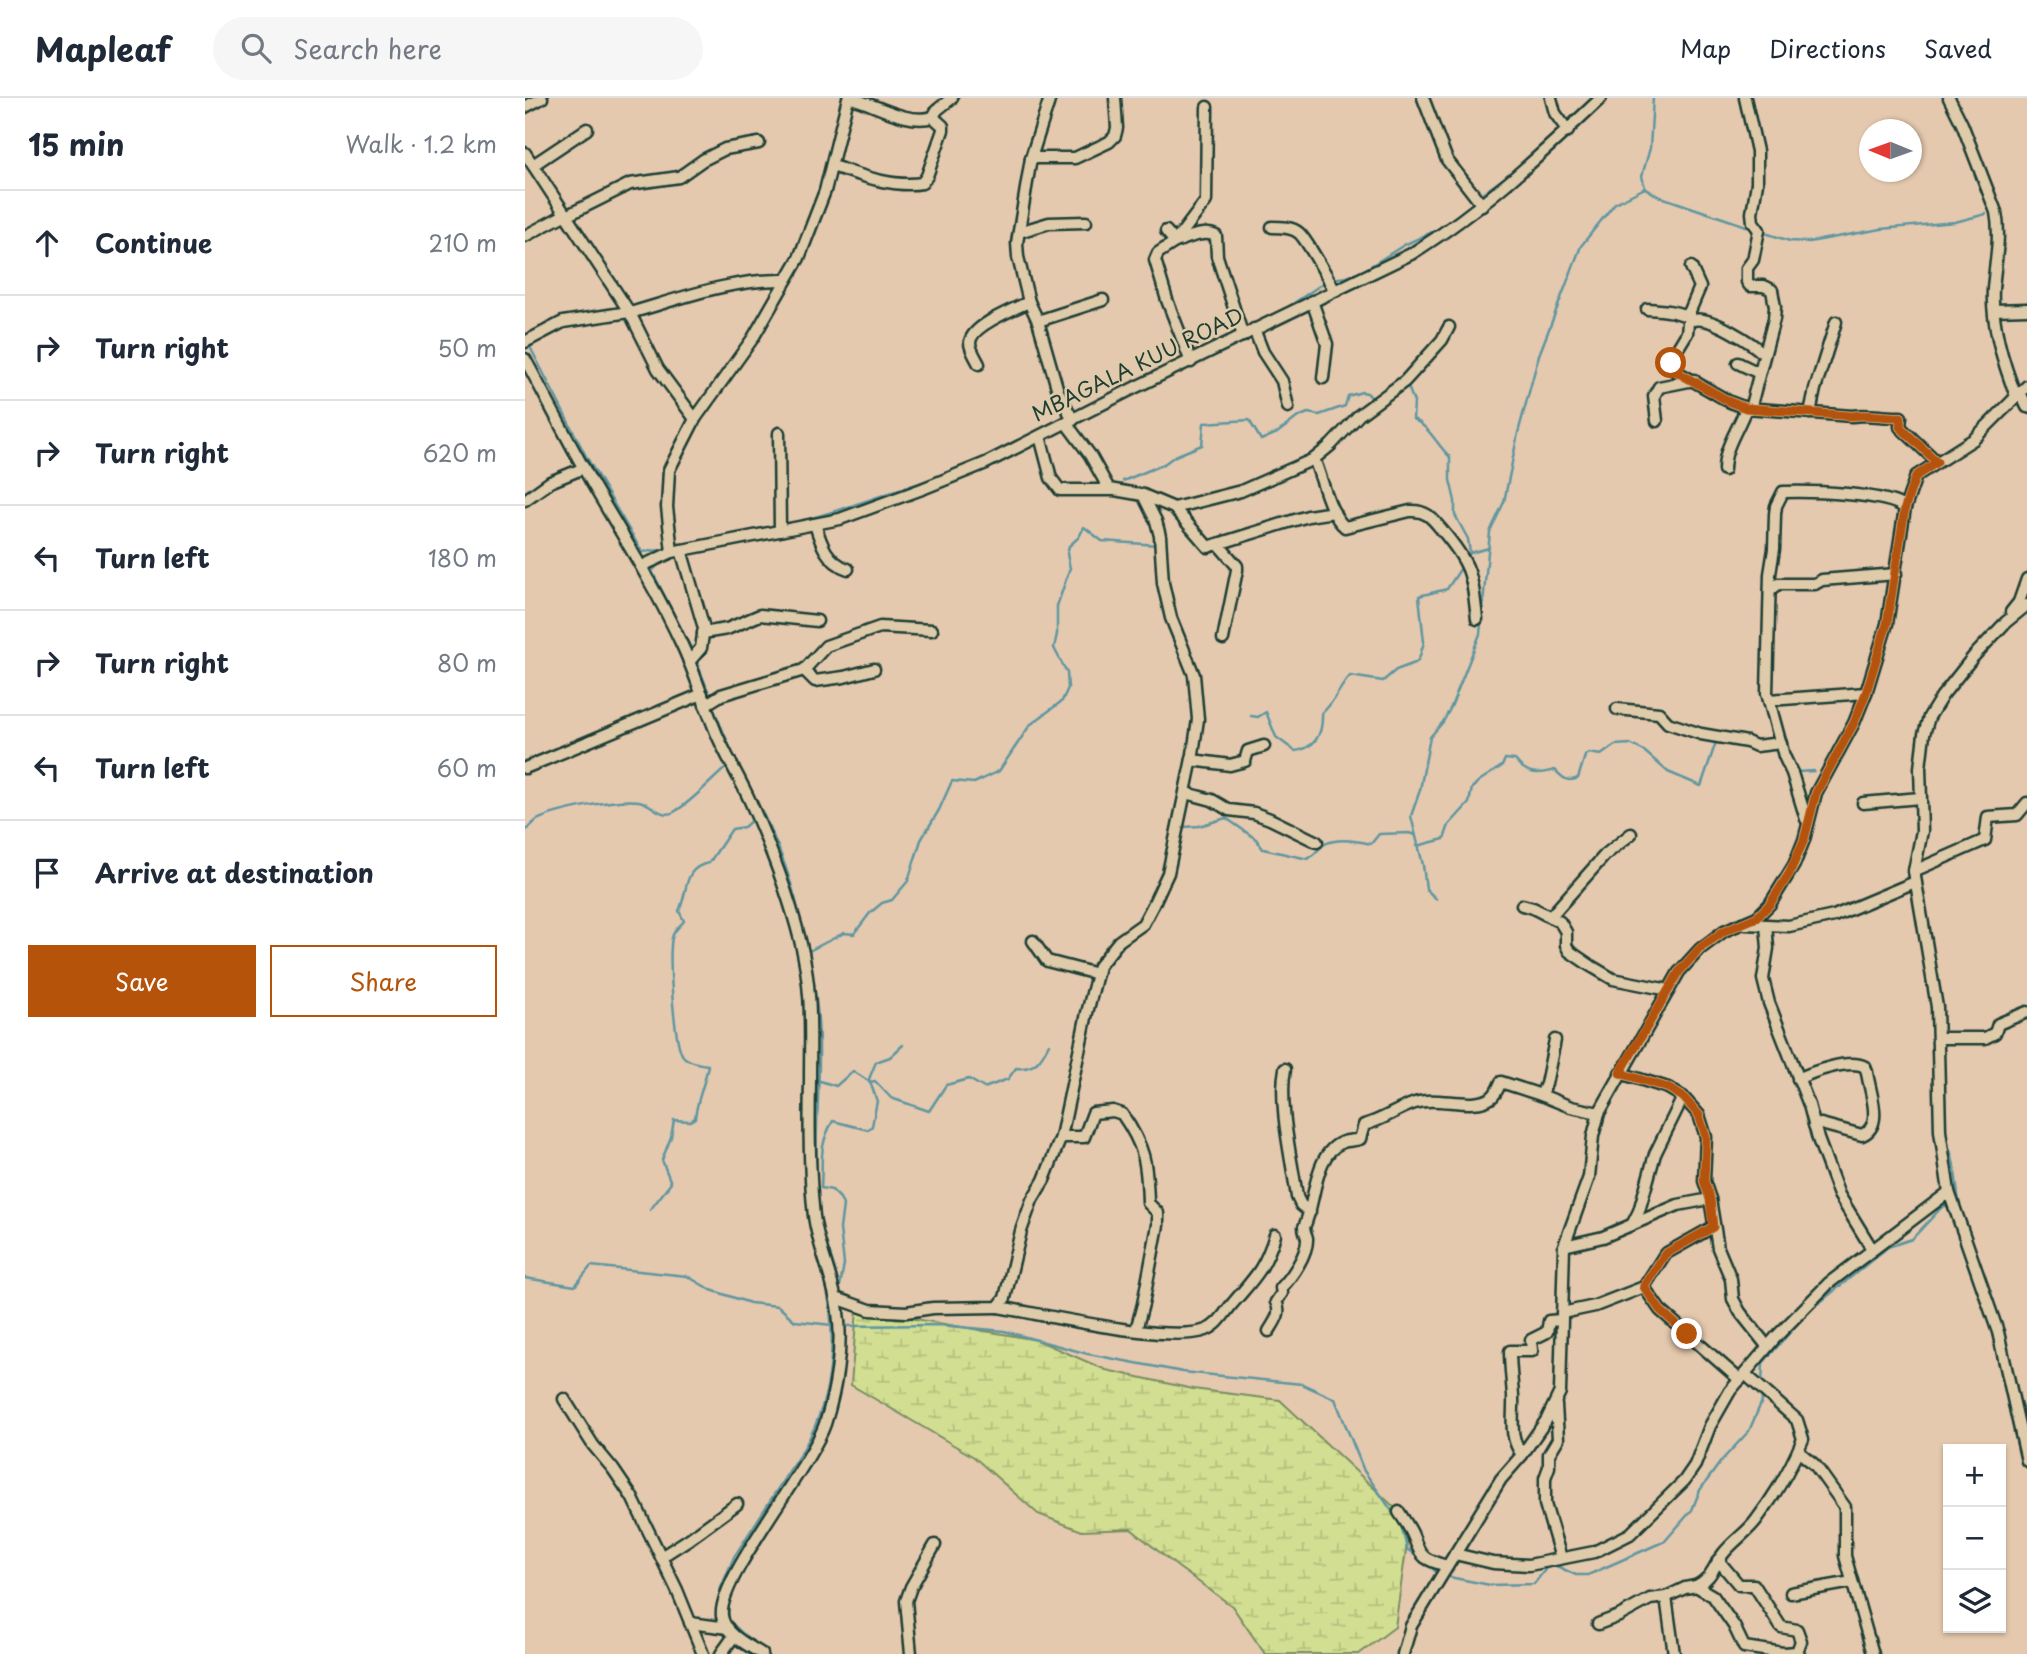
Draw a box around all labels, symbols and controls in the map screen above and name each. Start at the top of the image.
search box [213,17,703,80]
text: Mapleaf [35,23,171,73]
icon: search [237,29,275,67]
text: Search here [293,29,442,68]
text: Map [1680,30,1731,66]
text: Directions [1769,30,1886,66]
text: Saved [1924,30,1992,66]
north arrow [1859,119,1922,182]
text: 15 min [28,121,125,166]
text: Walk · 1.2 km [345,126,497,161]
text: Continue [95,223,212,262]
icon: ahead [28,224,66,262]
text: 210 m [429,225,497,260]
street label: MBAGALA KUU ROAD [1026,298,1248,428]
text: Turn right [95,328,229,367]
icon: right [28,329,66,367]
text: 50 m [437,330,497,365]
route start [1655,347,1686,378]
text: Turn right [95,433,229,472]
icon: right [28,434,66,472]
text: 620 m [423,435,497,470]
text: Turn left [95,538,210,577]
icon: left [28,539,66,577]
text: 180 m [428,540,497,575]
text: Turn right [95,643,229,682]
icon: right [28,644,66,682]
text: 80 m [437,645,497,680]
text: Turn left [95,748,210,787]
icon: left [28,749,66,787]
text: 60 m [437,750,497,785]
text: Arrive at destination [95,853,374,892]
icon: arrive [28,854,66,892]
button: Save [28,945,256,1017]
button: Share [270,945,497,1017]
route end [1671,1318,1702,1349]
map controls [1943,1444,2006,1633]
button: + [1943,1444,2006,1507]
button: − [1943,1507,2006,1570]
button: layers [1943,1570,2006,1633]

